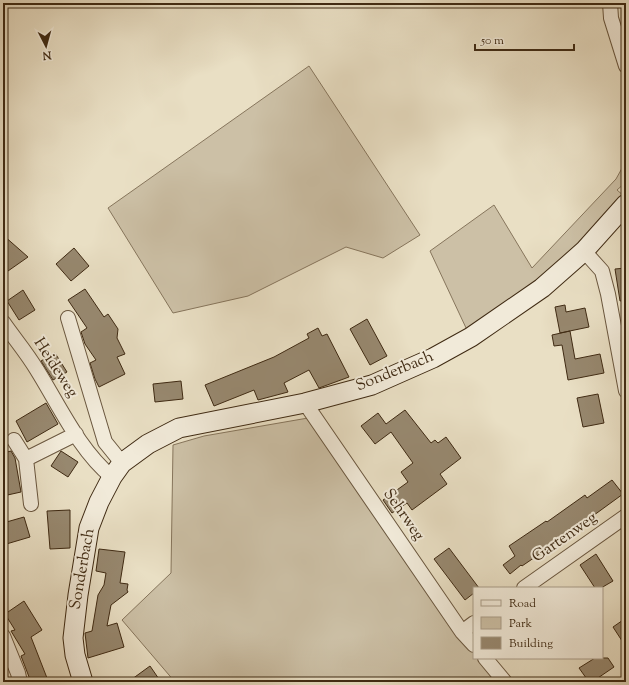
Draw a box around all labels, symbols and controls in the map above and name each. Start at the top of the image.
north arrow [26,26,66,66]
scale bar [475,26,574,52]
text: 50 m [480,32,504,50]
text: N [42,46,53,63]
street label: Heideweg [27,333,83,403]
street label: Sonderbach [353,346,438,398]
street label: Sehrweg [377,484,429,546]
street label: Gartenweg [528,507,602,569]
street label: Sonderbach [65,526,102,611]
legend [473,587,603,659]
text: Road [509,595,536,613]
text: Park [509,615,532,633]
text: Building [509,635,553,653]

